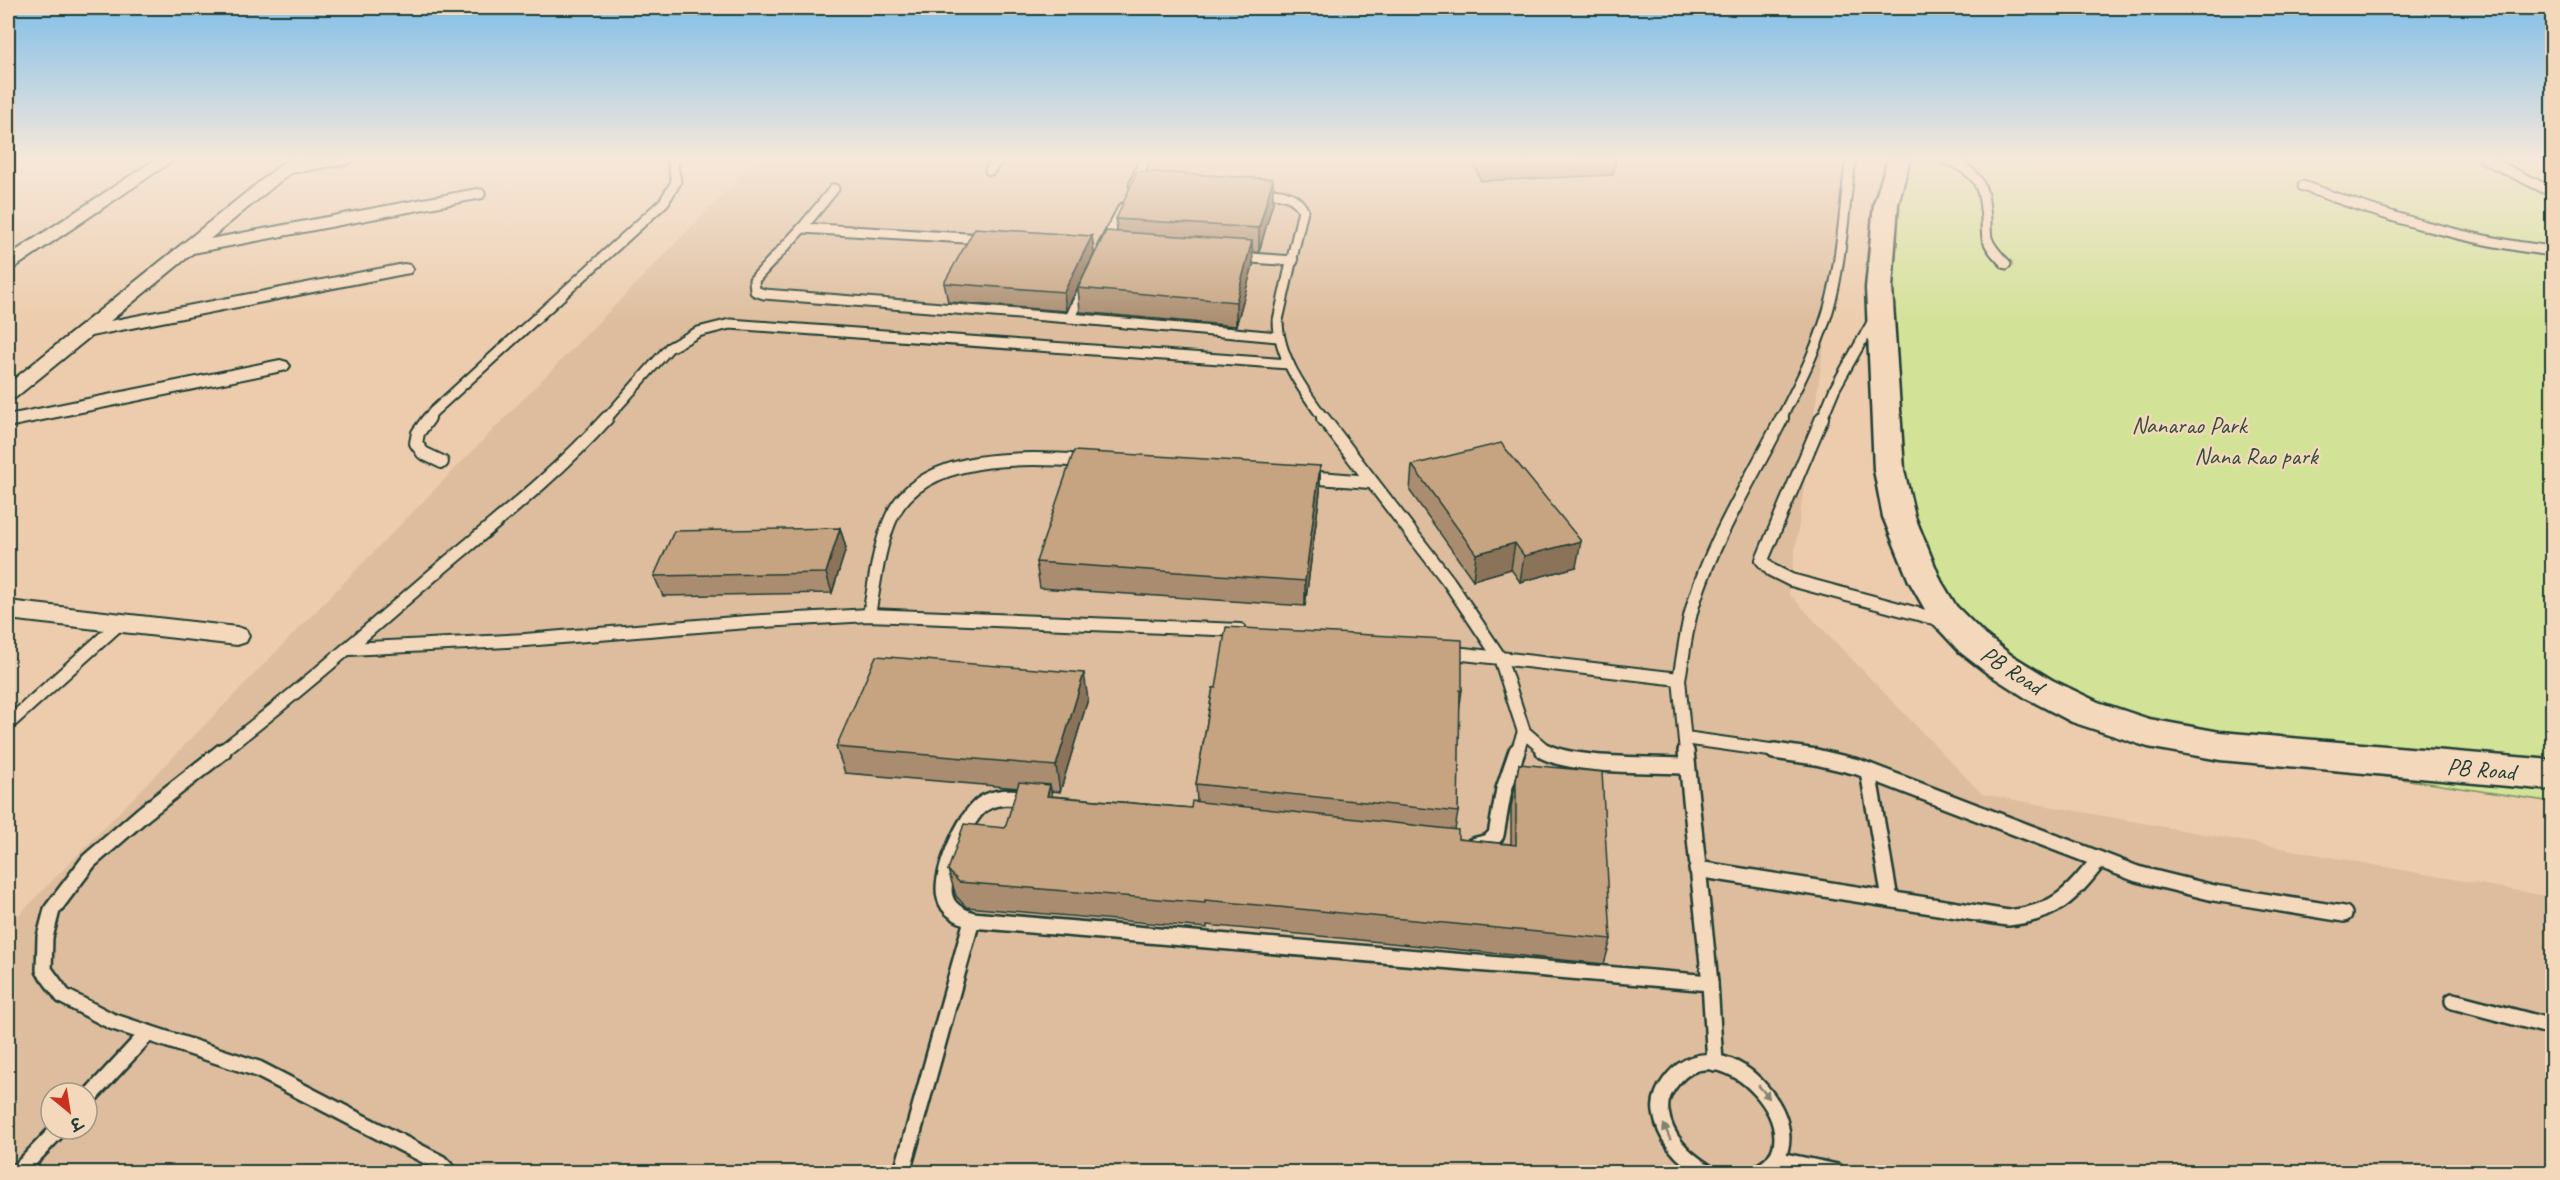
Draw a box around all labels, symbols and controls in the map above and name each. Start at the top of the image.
park label: Nanarao Park [2131,410,2249,440]
park label: Nana Rao park [2194,441,2320,471]
street label: PB Road [1975,639,2052,703]
street label: PB Road [2446,751,2520,787]
north arrow [39,1081,99,1141]
one-way arrow [1758,1084,1771,1100]
text: उ [65,1111,87,1135]
one-way arrow [1662,1123,1672,1141]

